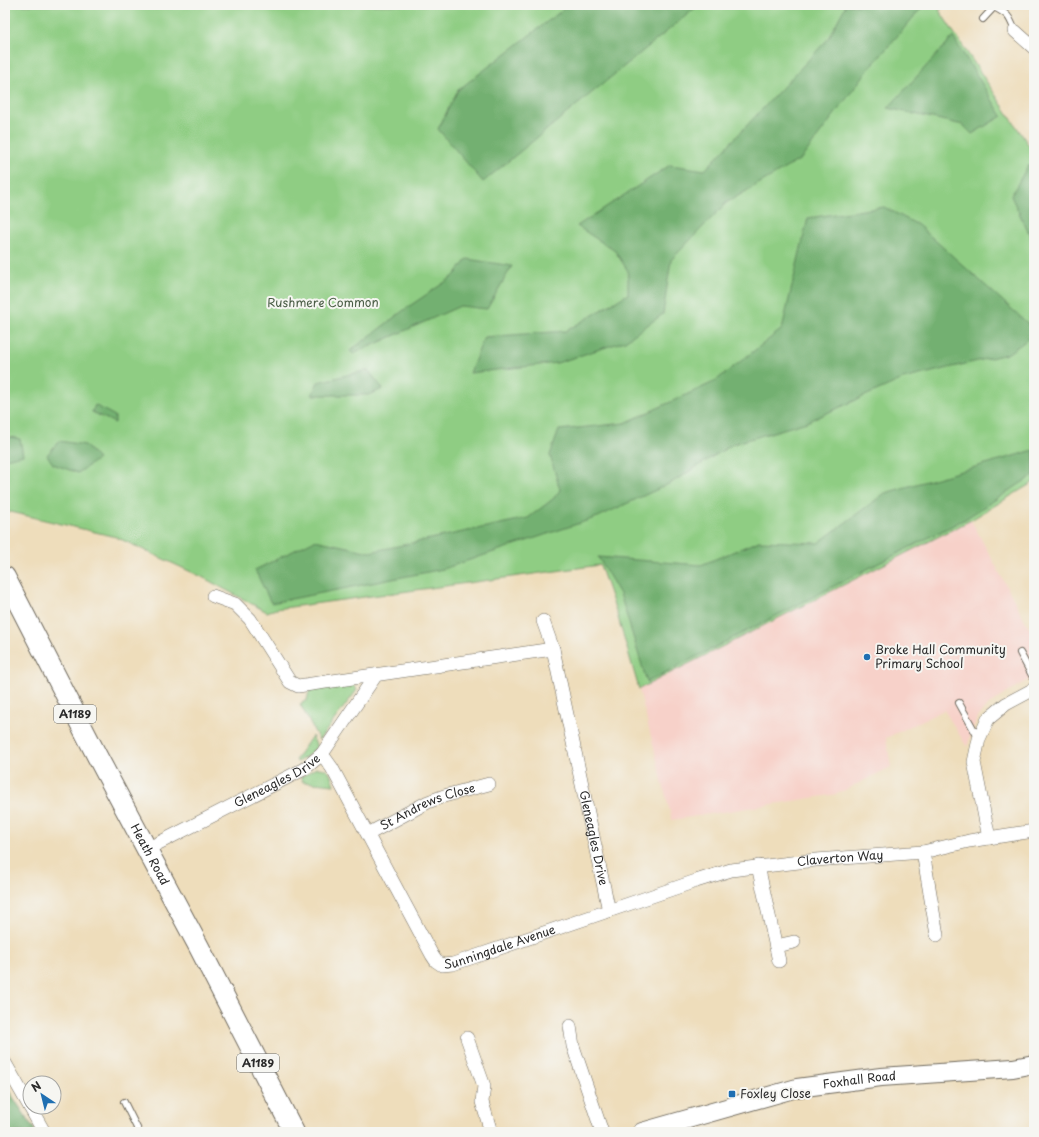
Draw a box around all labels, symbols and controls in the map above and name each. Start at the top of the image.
park label: Rushmere Common [267,293,379,311]
place label: Broke Hall Community Primary School [875,640,1006,672]
marker: Broke Hall Community Primary School [862,652,872,662]
road number: A1189 [54,705,96,723]
street label: Gleneagles Drive [230,749,324,811]
street label: St Andrews Close [377,778,477,834]
street label: Gleneagles Drive [575,789,613,887]
street label: Heath Road [127,820,174,888]
street label: Claverton Way [796,845,884,870]
street label: Sunningdale Avenue [443,920,558,973]
road number: A1189 [237,1054,279,1072]
street label: Foxhall Road [821,1066,897,1093]
north arrow [22,1075,62,1115]
text: N [28,1077,45,1096]
place label: Foxley Close [740,1084,811,1102]
marker: Foxley Close [727,1089,737,1099]

